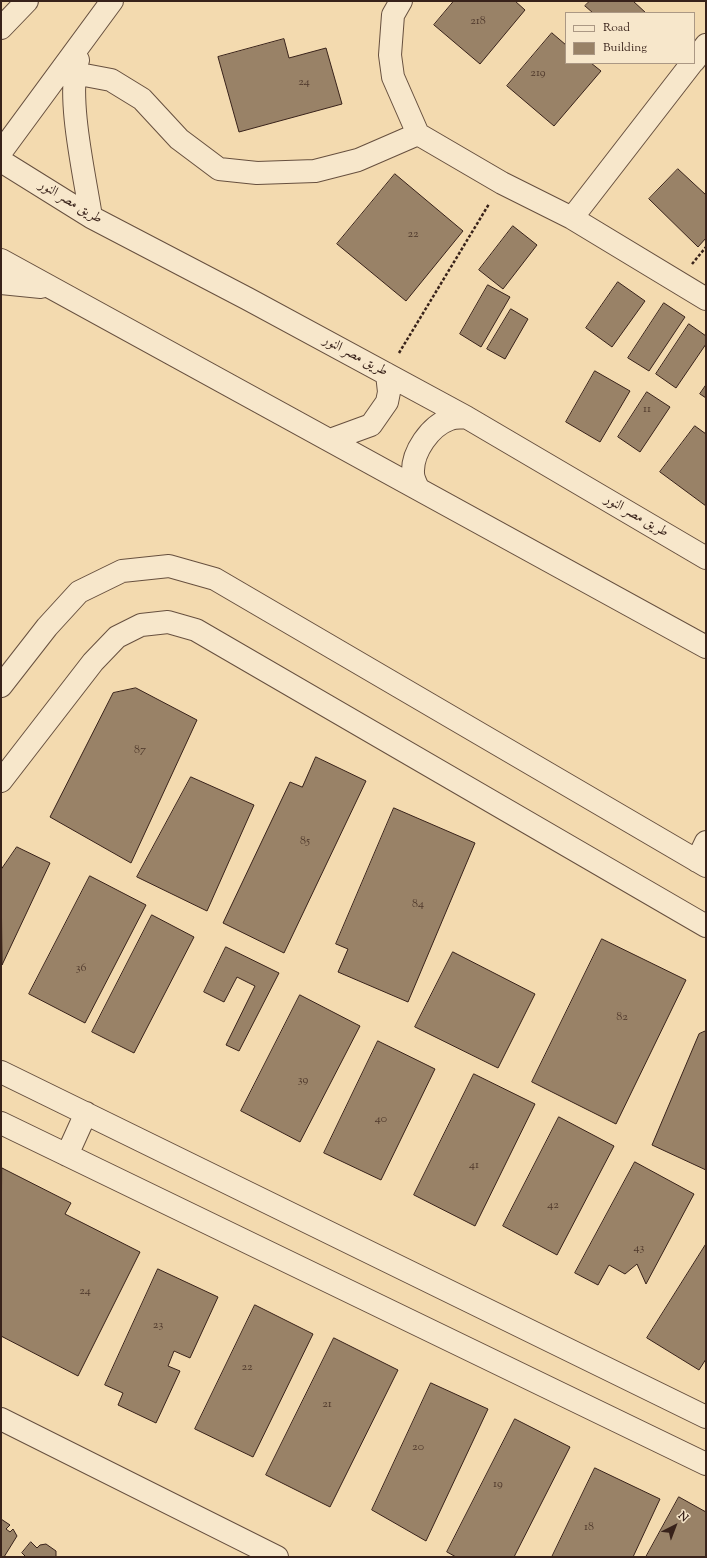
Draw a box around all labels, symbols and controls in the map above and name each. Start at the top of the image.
legend [565,12,695,64]
house number: 218 [470,15,486,29]
text: Road [603,19,630,37]
text: Building [603,39,647,57]
house number: 219 [530,67,546,81]
house number: 24 [298,76,310,90]
street label: طريق مصر النور [35,177,105,229]
house number: 22 [407,228,419,242]
street label: طريق مصر النور [320,333,390,381]
house number: 11 [643,403,651,417]
street label: طريق مصر النور [601,492,671,542]
house number: 87 [134,744,146,758]
house number: 85 [300,835,310,849]
house number: 84 [412,898,424,912]
house number: 36 [76,962,86,976]
house number: 82 [616,1011,628,1025]
house number: 39 [298,1074,308,1088]
house number: 40 [375,1113,387,1127]
house number: 41 [469,1159,479,1173]
house number: 42 [547,1199,559,1213]
house number: 43 [634,1242,644,1256]
house number: 24 [79,1285,91,1299]
house number: 23 [153,1319,163,1333]
house number: 22 [241,1361,253,1375]
house number: 21 [322,1398,332,1412]
house number: 20 [412,1441,424,1455]
house number: 19 [493,1478,503,1492]
north arrow [655,1506,695,1546]
text: N [674,1508,692,1526]
house number: 18 [584,1521,594,1535]

